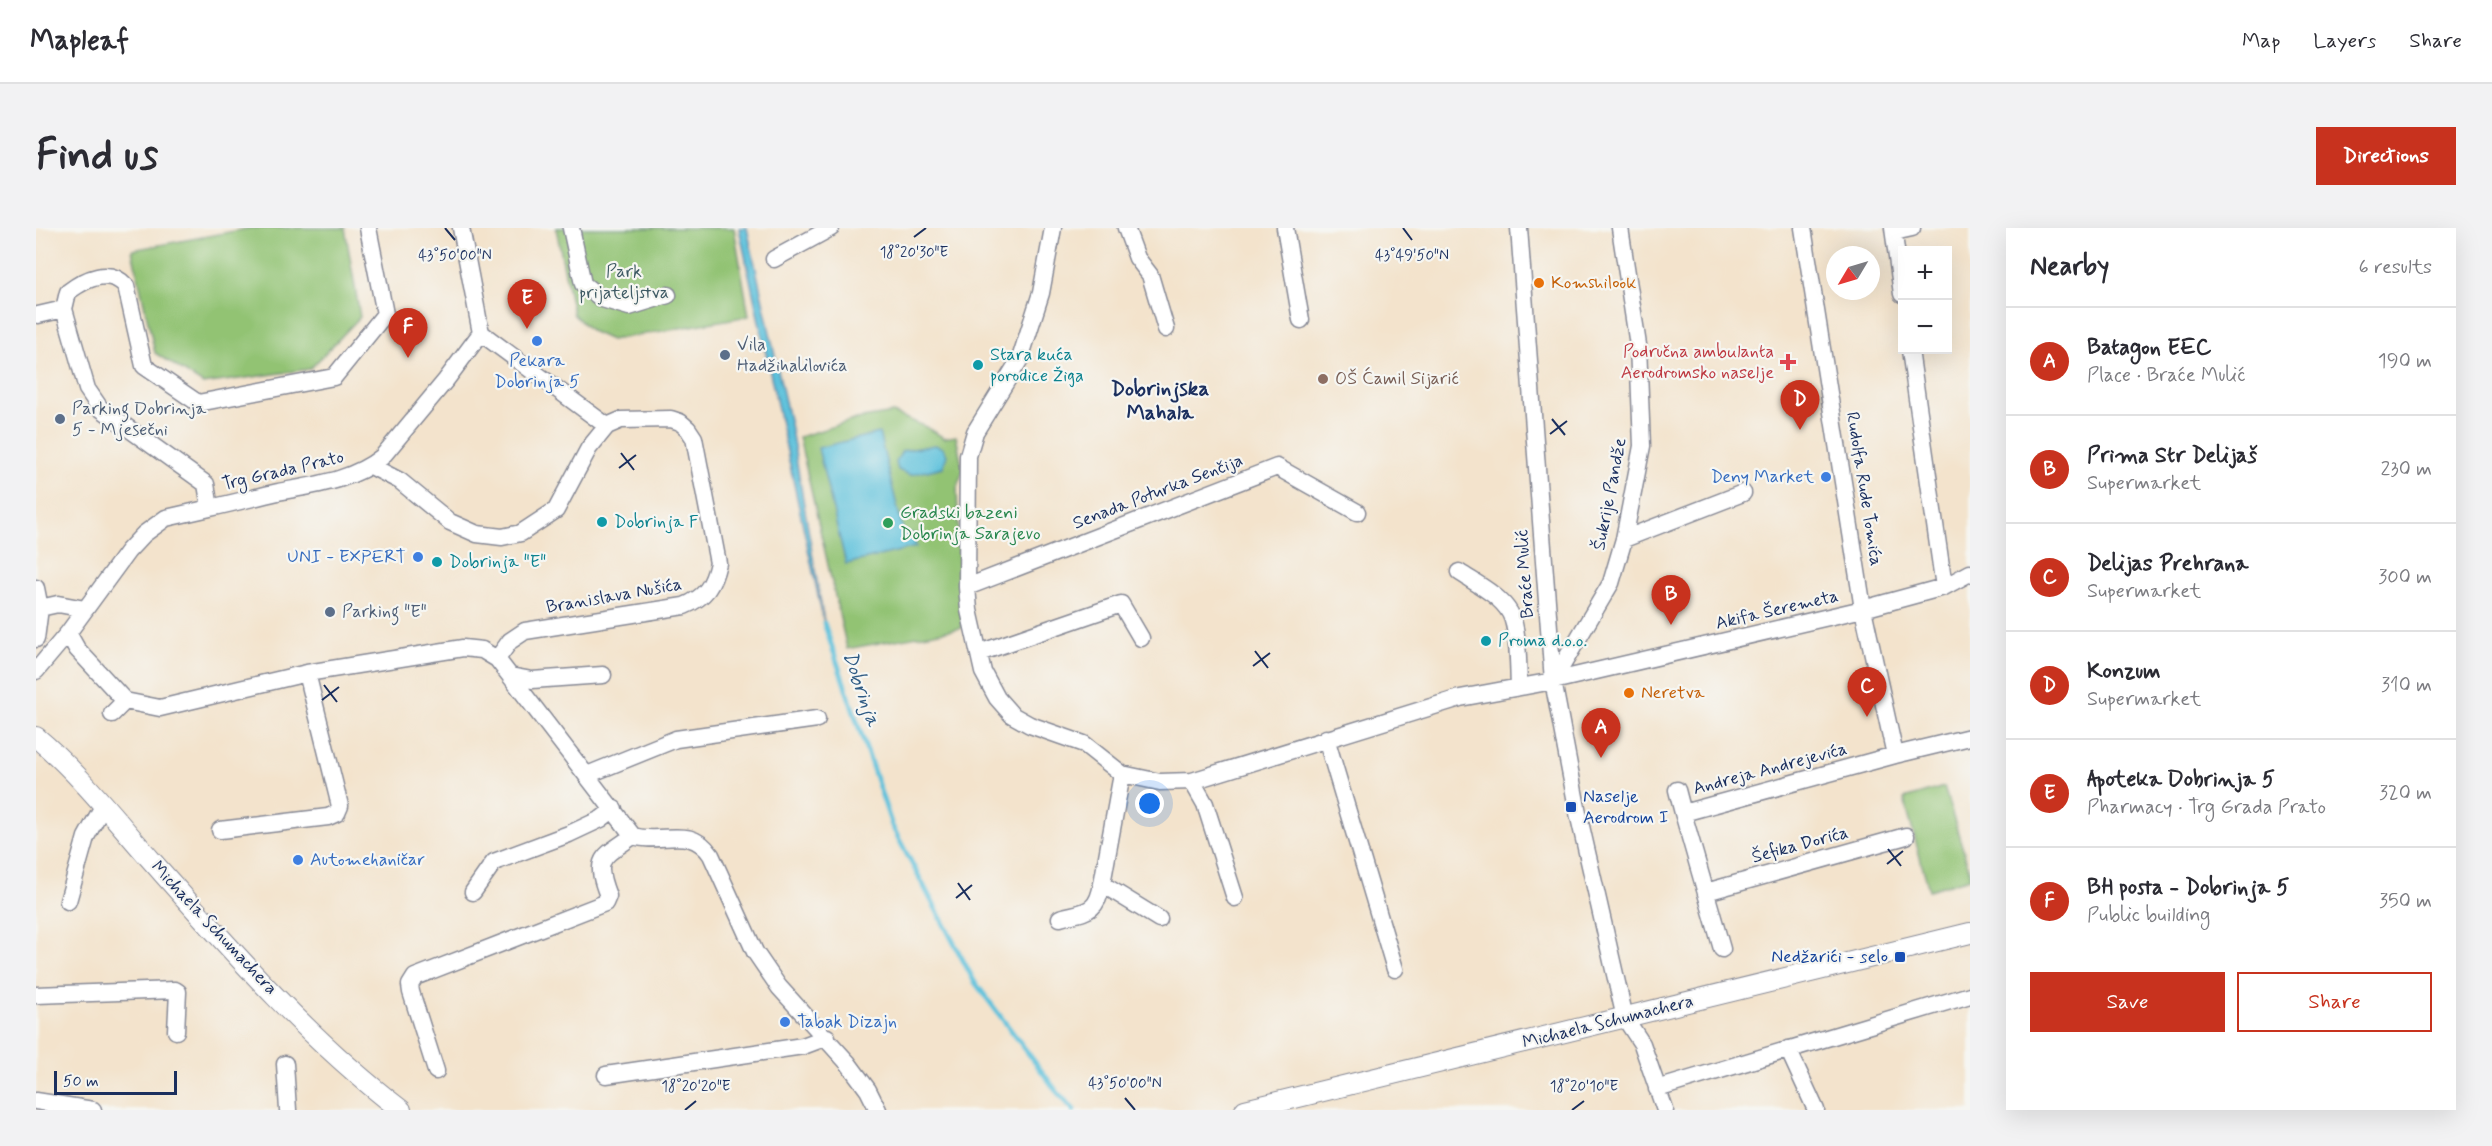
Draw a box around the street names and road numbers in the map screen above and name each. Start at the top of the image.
street label: Rudolfa Rude Tomića [1840,410,1888,568]
street label: Šukrije Pandže [1587,436,1633,552]
street label: Trg Grada Prato [220,445,346,498]
street label: Senada Poturka Senčija [1069,448,1247,536]
street label: Braće Mulić [1510,529,1540,619]
street label: Branislava Nušića [544,572,684,620]
street label: Akifa Šeremeta [1713,584,1841,636]
street label: Andreja Andrejevića [1690,737,1850,801]
street label: Šefika Dorića [1749,821,1851,869]
street label: Michaela Schumachera [145,856,283,1000]
street label: Michaela Schumachera [1520,989,1696,1055]

